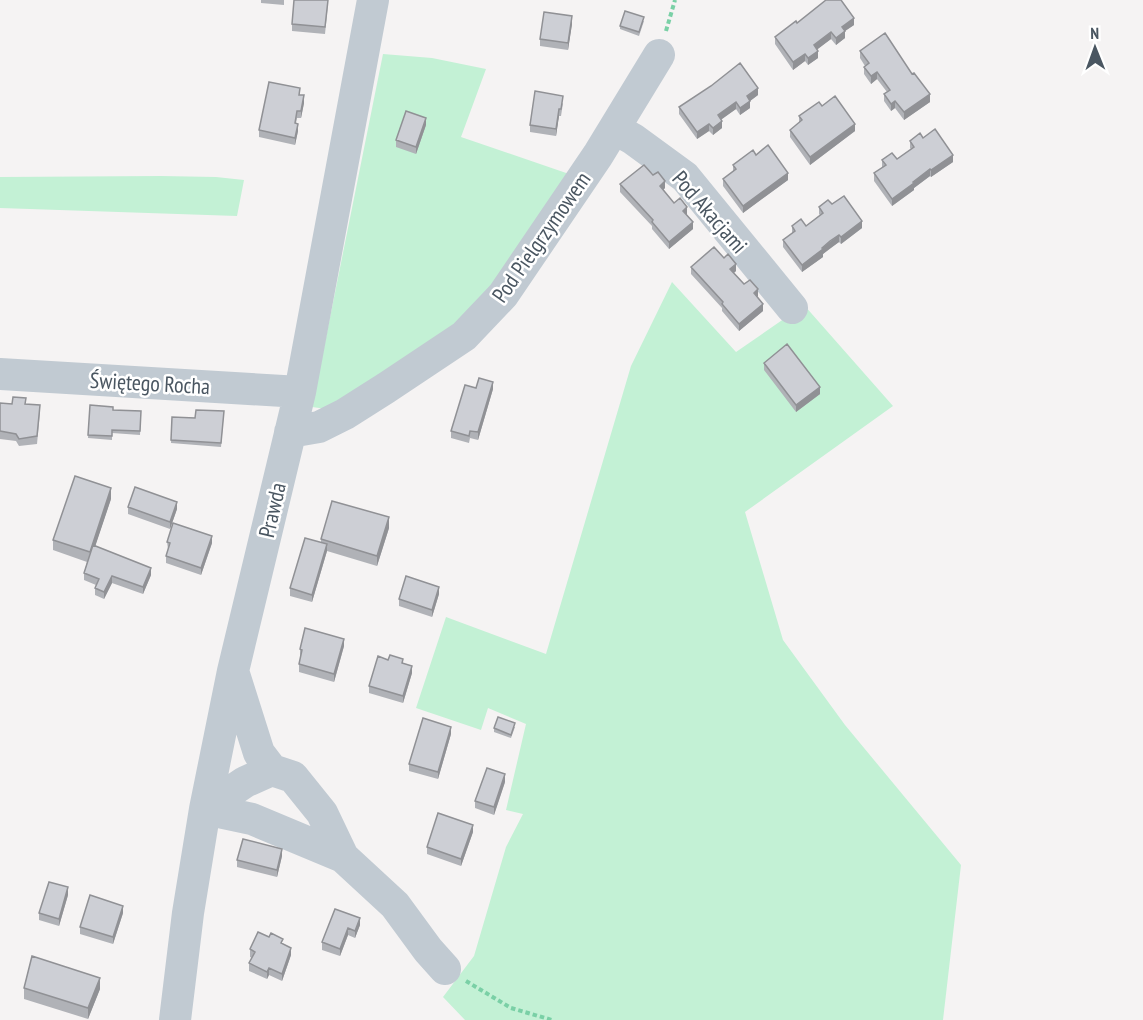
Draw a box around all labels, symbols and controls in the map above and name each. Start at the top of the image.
north arrow [1065,18,1125,78]
text: N [1090,23,1099,43]
street label: Pod Akacjami [666,165,754,259]
street label: Pod Pielgrzymowem [486,166,596,308]
street label: Świętego Rocha [89,366,211,400]
street label: Prawda [252,480,292,540]

